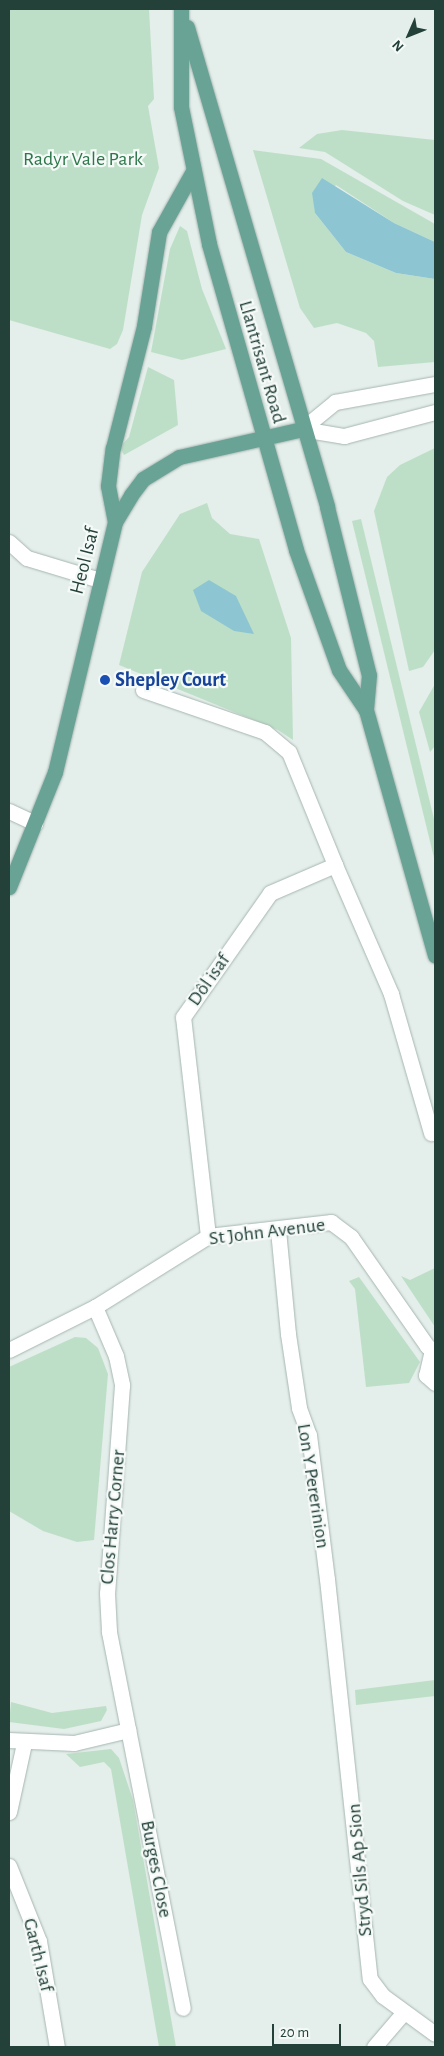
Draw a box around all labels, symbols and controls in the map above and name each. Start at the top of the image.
north arrow [384,10,434,60]
text: N [390,37,407,54]
park label: Radyr Vale Park [23,147,143,171]
street label: Llantrisant Road [233,298,291,426]
street label: Heol Isaf [65,525,105,597]
place label: Shepley Court [115,668,226,692]
marker: Shepley Court [99,674,111,686]
street label: Dôl isaf [182,949,236,1011]
street label: St John Avenue [208,1213,326,1251]
street label: Lon Y Pererinion [291,1422,335,1550]
street label: Clos Harry Corner [95,1449,131,1585]
street label: Stryd Sils Ap Sion [342,1803,378,1937]
street label: Burges Close [135,1818,177,1920]
street label: Garth Isaf [17,1916,59,1994]
scale bar [274,2014,343,2046]
text: 20 m [280,2025,309,2040]

